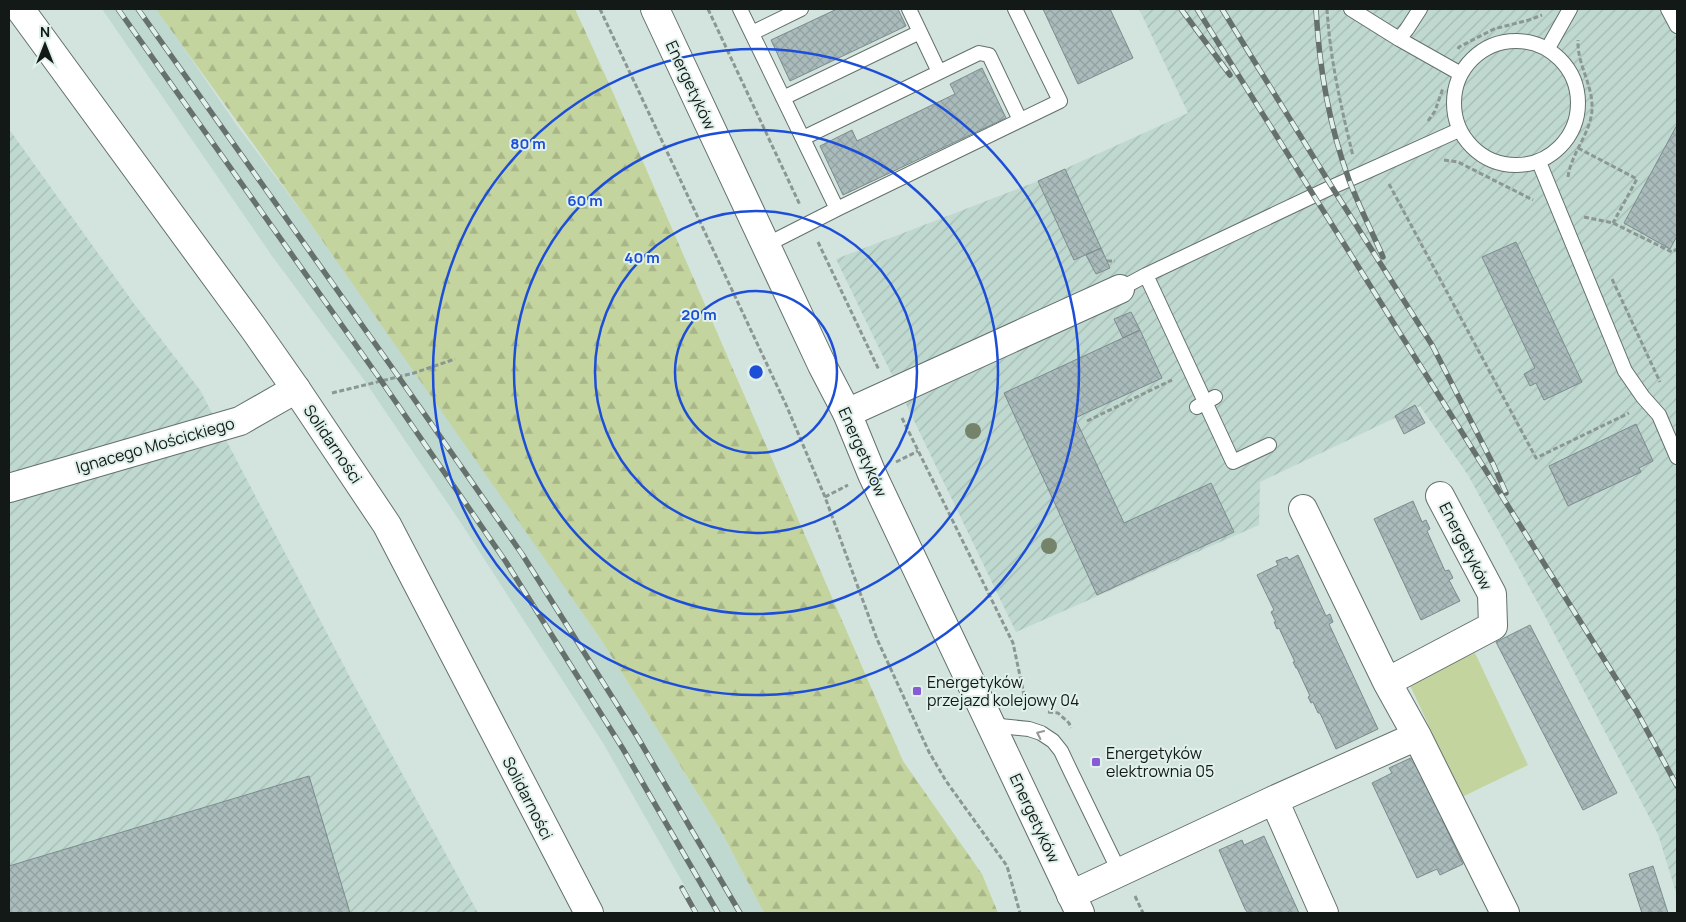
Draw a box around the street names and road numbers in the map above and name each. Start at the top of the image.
street label: Energetyków [661,37,721,133]
street label: Solidarności [299,400,367,488]
street label: Energetyków [833,404,893,500]
street label: Ignacego Mościckiego [73,412,237,478]
street label: Energetyków [1434,498,1498,594]
street label: Solidarności [498,753,558,843]
street label: Energetyków [1005,770,1065,866]

